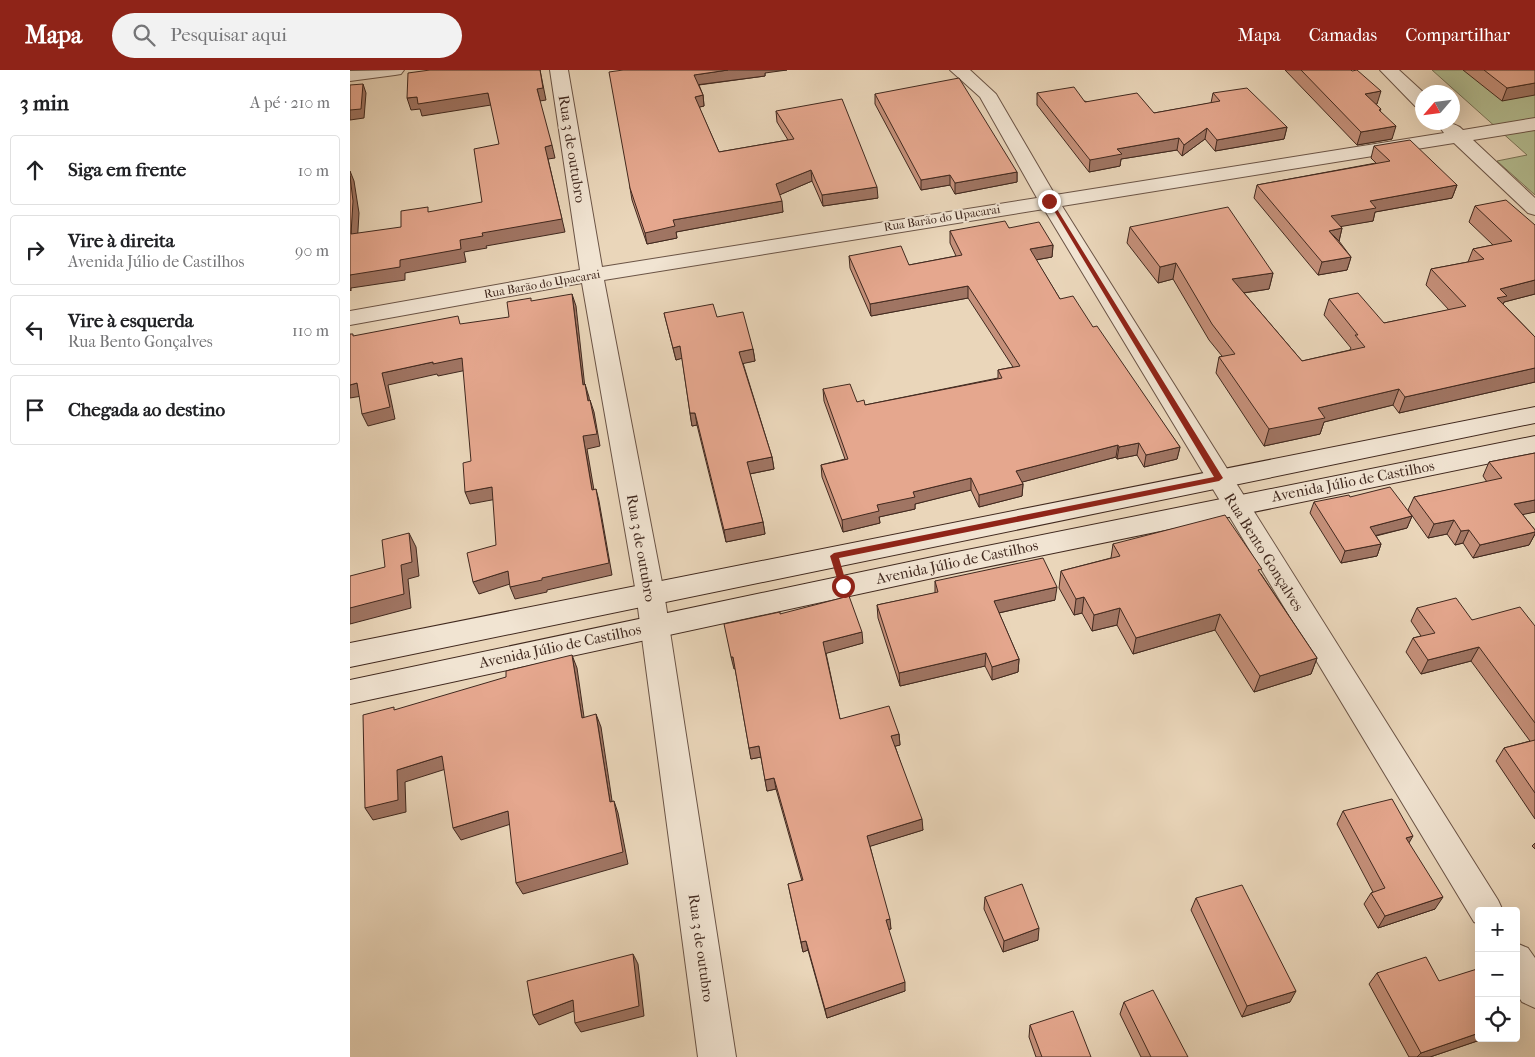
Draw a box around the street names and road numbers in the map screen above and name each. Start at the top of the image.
street label: Rua 3 de outubro [555,94,589,205]
street label: Rua Barão do Upacarai [883,202,1002,234]
street label: Rua Barão do Upacarai [483,267,602,301]
street label: Avenida Júlio de Castilhos [1269,456,1436,506]
street label: Rua Bento Gonçalves [1220,490,1308,615]
street label: Rua 3 de outubro [623,493,659,604]
street label: Avenida Júlio de Castilhos [873,536,1040,588]
street label: Avenida Júlio de Castilhos [476,620,643,672]
street label: Rua 3 de outubro [685,893,718,1003]

